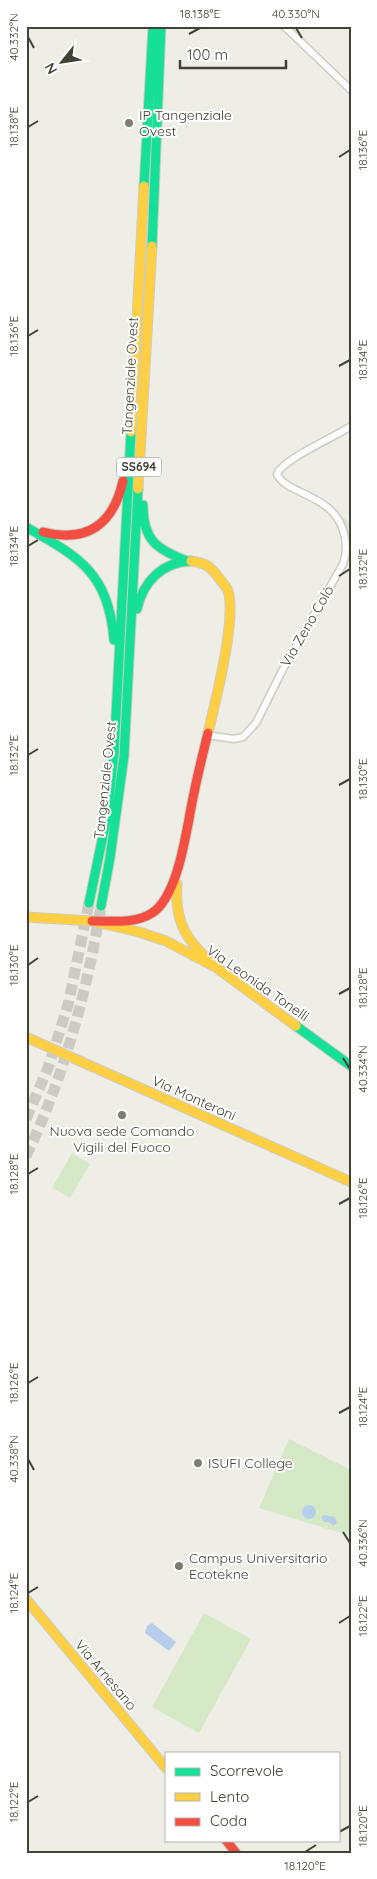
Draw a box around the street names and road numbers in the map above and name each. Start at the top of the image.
street label: Tangenziale Ovest [118,316,142,436]
road number: SS694 [116,458,162,477]
street label: Via Zeno Colò [276,582,338,670]
street label: Tangenziale Ovest [90,720,120,840]
street label: Via Leonida Tonelli [203,941,313,1025]
street label: Via Monteroni [149,1071,239,1125]
street label: Via Arnesano [71,1636,141,1714]

